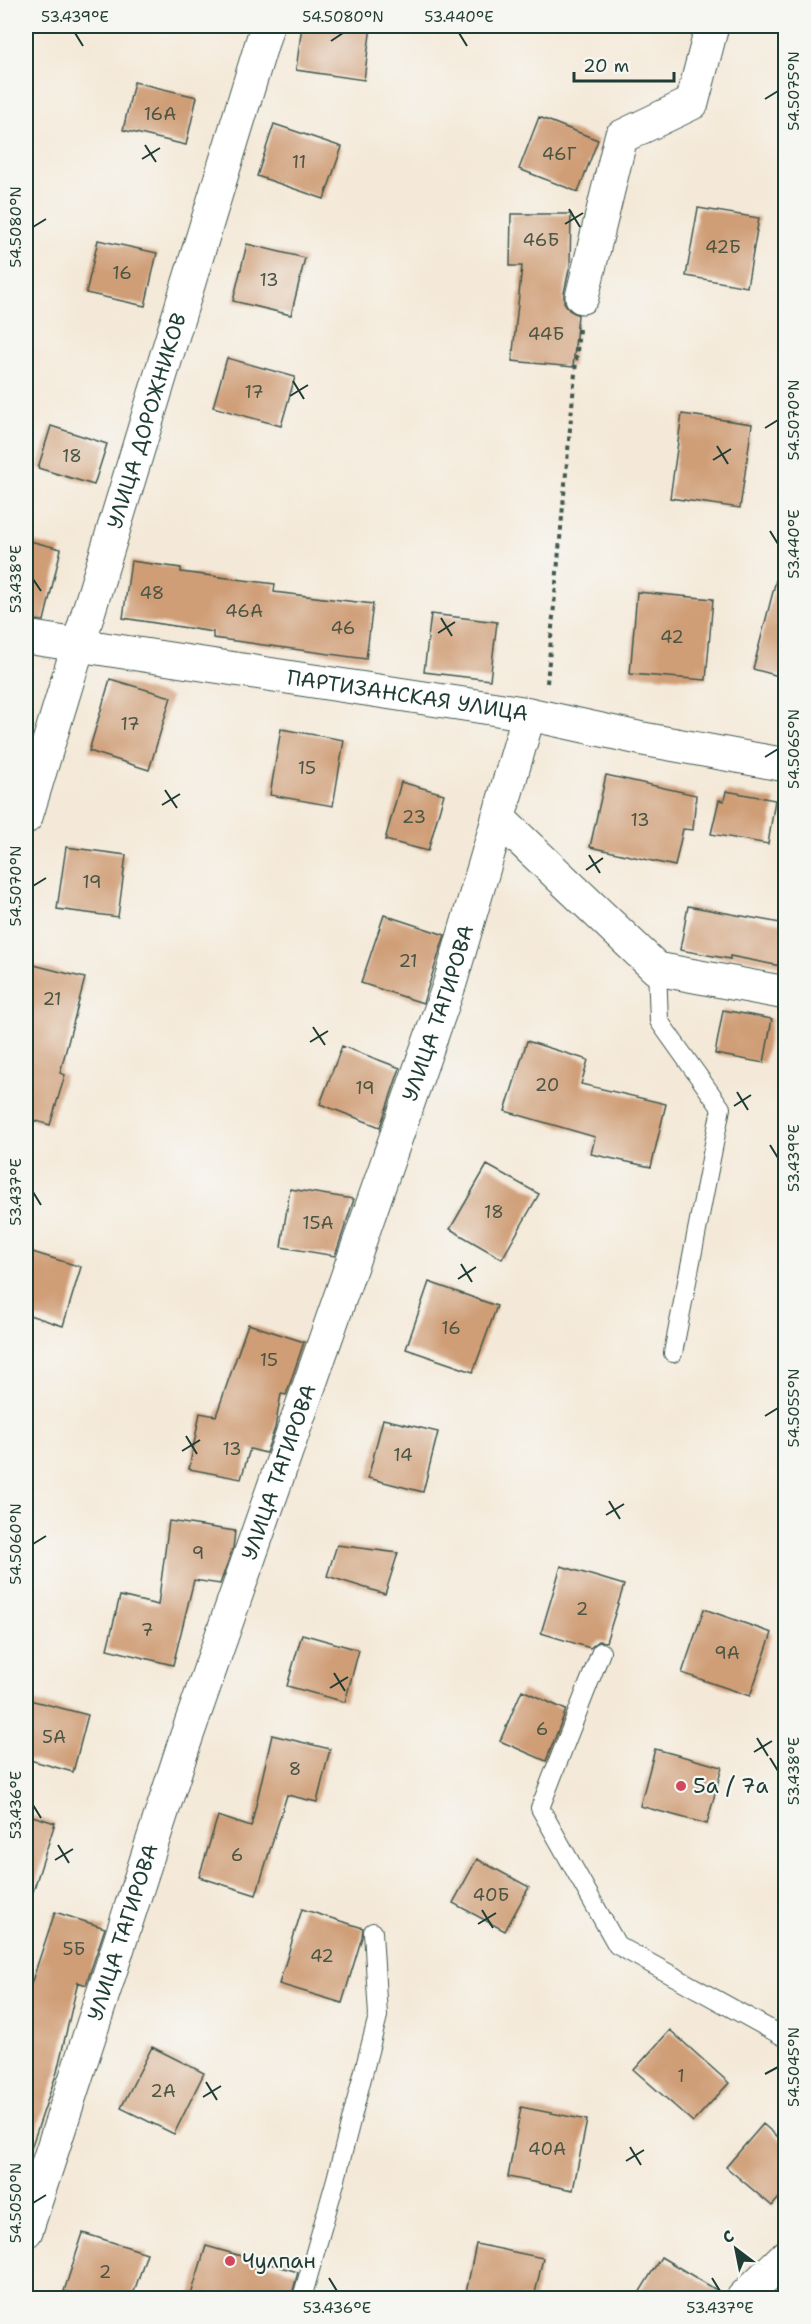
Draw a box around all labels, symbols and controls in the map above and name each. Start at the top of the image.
text: 53.439°E [41,7,109,27]
text: 54.5080°N [302,7,384,27]
text: 53.440°E [424,7,494,27]
scale bar [574,45,674,83]
text: 54.5075°N [784,51,804,131]
text: 20 m [583,54,629,78]
house number: 16А [144,102,176,126]
house number: 46Г [542,142,577,166]
house number: 11 [292,150,306,174]
text: 54.5080°N [6,186,26,268]
house number: 46Б [523,228,559,252]
house number: 42Б [705,235,741,259]
house number: 16 [112,261,132,285]
house number: 13 [259,268,279,292]
street label: УЛИЦА ДОРОЖНИКОВ [101,310,193,532]
house number: 44Б [528,322,564,346]
house number: 17 [244,380,264,404]
text: 54.5070°N [784,380,804,460]
house number: 18 [62,444,82,468]
text: 53.440°E [784,509,804,579]
text: 53.438°E [6,545,26,613]
house number: 48 [140,581,164,605]
house number: 46А [225,599,263,623]
house number: 46 [331,616,355,640]
house number: 42 [660,625,684,649]
street label: ПАРТИЗАНСКАЯ УЛИЦА [285,663,530,728]
text: 54.5065°N [784,709,804,789]
house number: 17 [120,712,140,736]
house number: 15 [298,756,316,780]
house number: 23 [402,805,426,829]
house number: 13 [630,808,650,832]
text: 54.5070°N [6,846,26,926]
house number: 19 [82,870,102,894]
street label: УЛИЦА ТАГИРОВА [396,921,480,1105]
house number: 21 [398,949,418,973]
house number: 21 [42,987,62,1011]
house number: 20 [535,1073,559,1097]
house number: 19 [355,1076,375,1100]
text: 53.439°E [784,1124,804,1192]
text: 53.437°E [6,1158,26,1226]
house number: 18 [484,1200,504,1224]
house number: 15А [302,1211,334,1235]
house number: 16 [441,1316,461,1340]
house number: 15 [260,1348,278,1372]
text: 54.5055°N [784,1369,804,1447]
street label: УЛИЦА ТАГИРОВА [235,1380,323,1564]
house number: 13 [222,1437,242,1461]
house number: 14 [393,1443,413,1467]
text: 54.5060°N [6,1503,26,1585]
house number: 9 [192,1541,204,1565]
house number: 2 [576,1597,588,1621]
house number: 7 [141,1618,153,1642]
house number: 9А [714,1641,740,1665]
house number: 6 [536,1717,548,1741]
house number: 5А [42,1725,66,1749]
text: 53.438°E [784,1737,804,1805]
house number: 8 [289,1757,301,1781]
text: 53.436°E [6,1771,26,1839]
place label: 5а / 7а [693,1772,768,1800]
marker: 5а / 7а [674,1779,688,1793]
street label: УЛИЦА ТАГИРОВА [81,1840,165,2024]
house number: 6 [231,1843,243,1867]
house number: 40Б [473,1883,509,1907]
house number: 5Б [63,1937,85,1961]
house number: 42 [310,1944,334,1968]
text: 54.5045°N [784,2027,804,2107]
house number: 1 [677,2064,685,2088]
house number: 2А [150,2079,176,2103]
house number: 40А [528,2137,566,2161]
text: 54.5050°N [6,2163,26,2243]
north arrow [706,2219,766,2279]
text: С [719,2225,738,2248]
place label: Чулпан [242,2247,316,2275]
marker: Чулпан [223,2254,237,2268]
house number: 2 [99,2260,111,2284]
text: 53.436°E [303,2298,371,2318]
text: 53.437°E [686,2298,754,2318]

